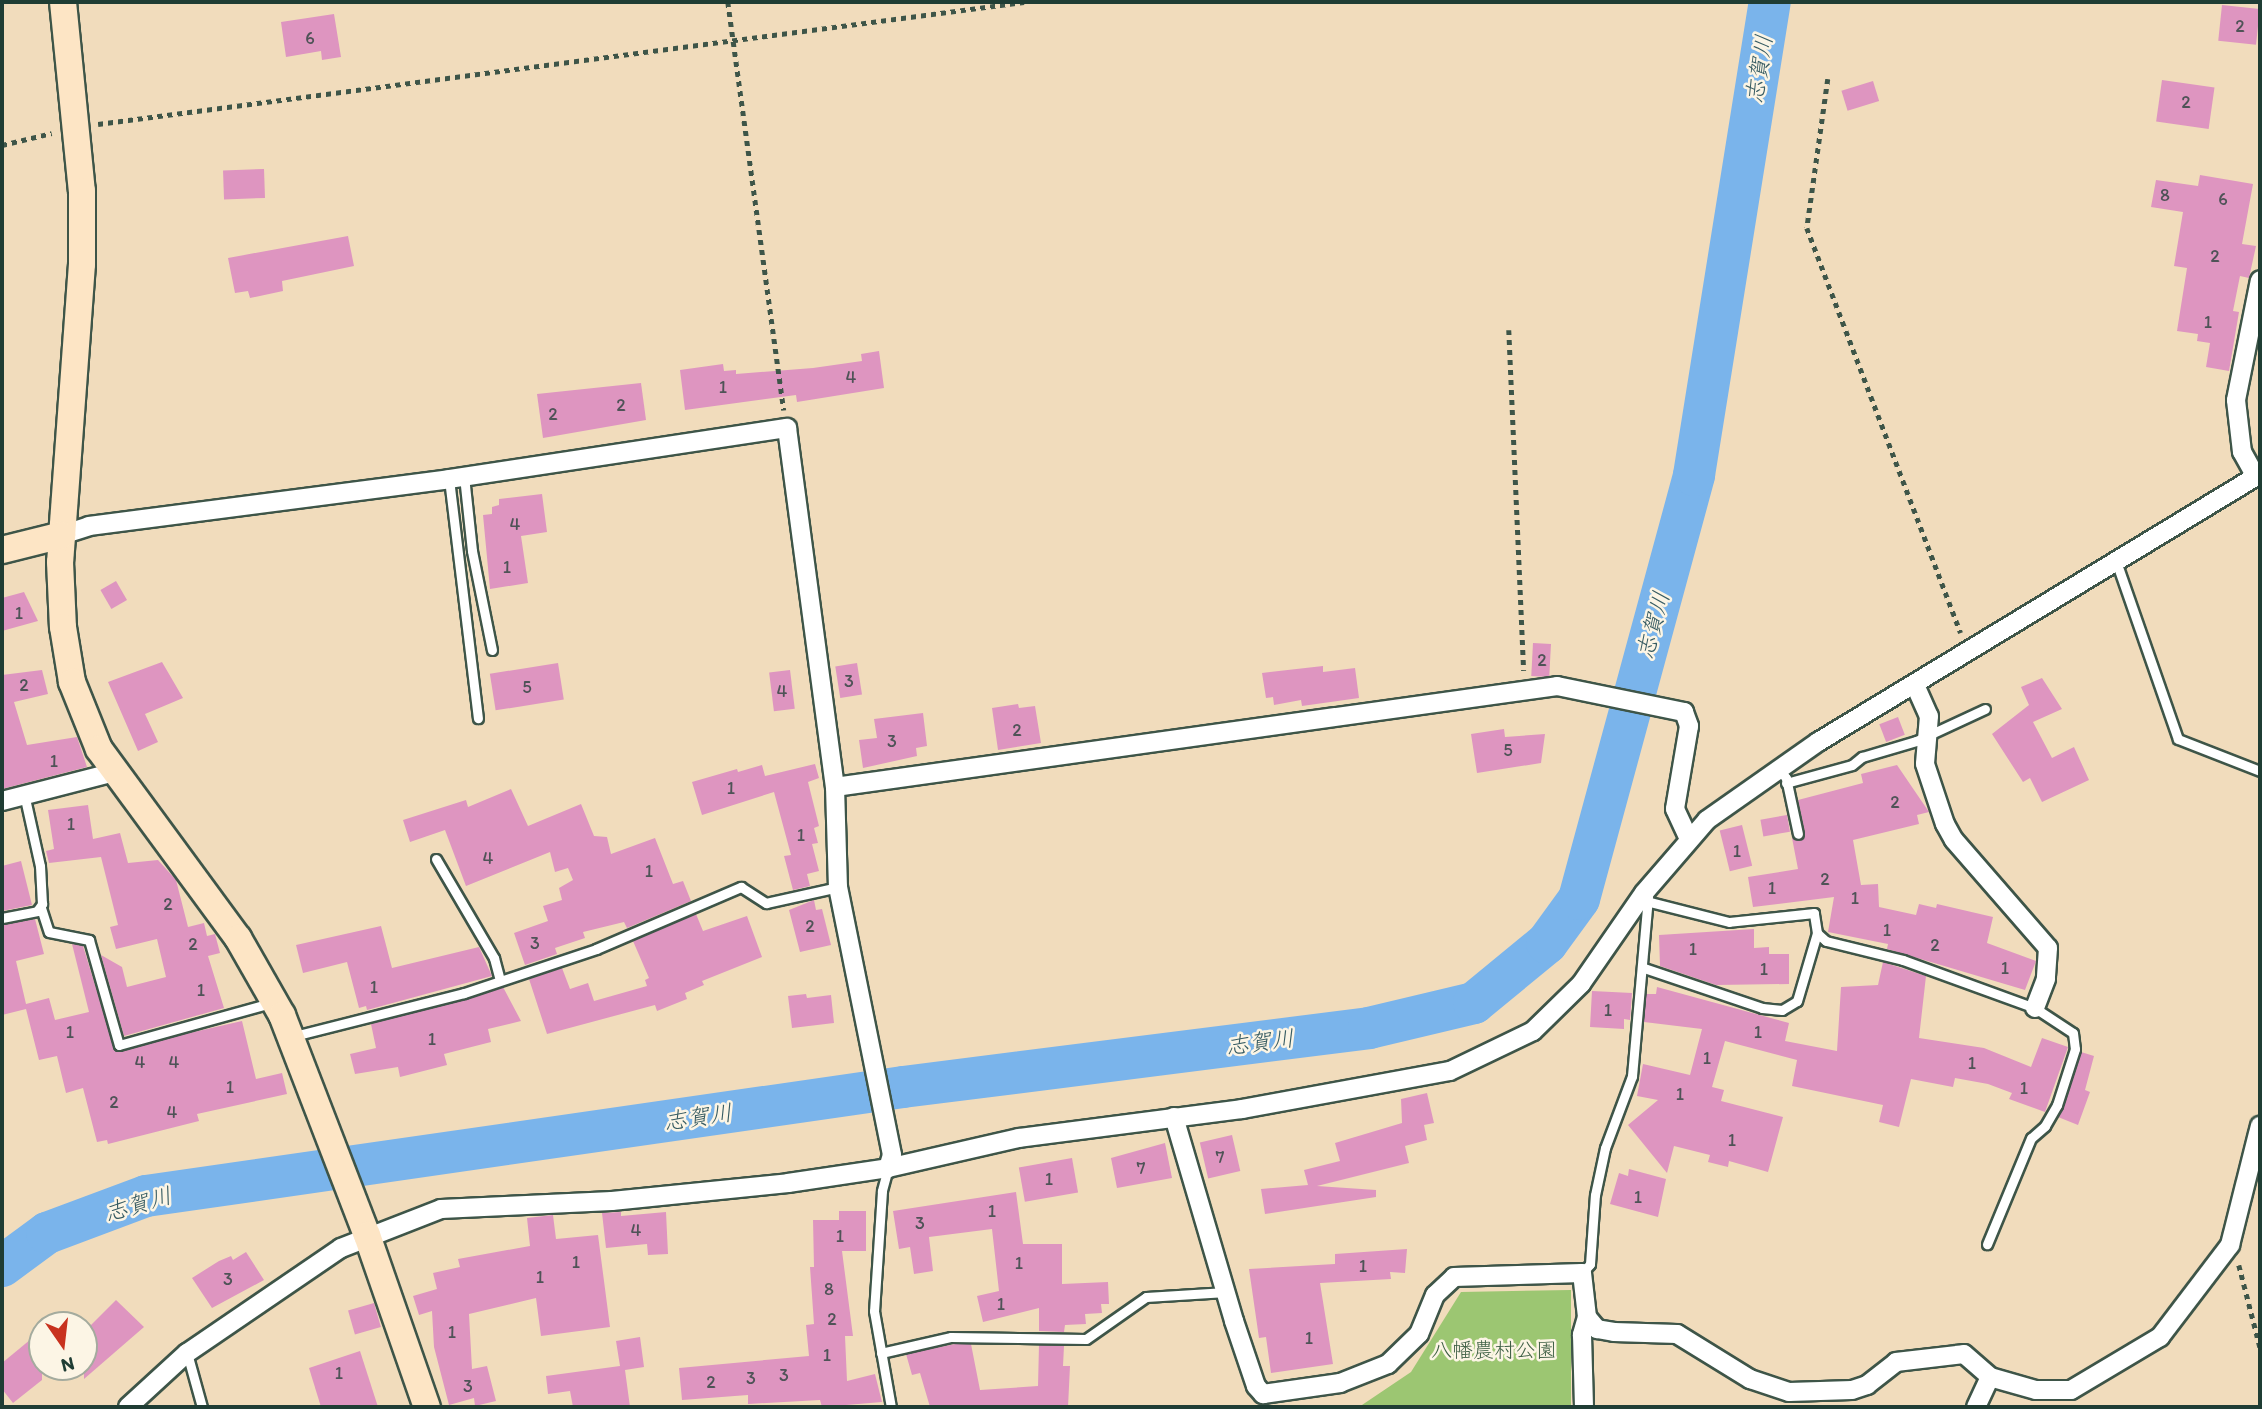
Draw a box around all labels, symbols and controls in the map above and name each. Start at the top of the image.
house number: 2 [2235,15,2245,37]
house number: 6 [305,27,315,49]
water label: 志賀川 [1740,33,1778,105]
house number: 2 [2181,91,2191,113]
house number: 8 [2160,184,2170,206]
house number: 6 [2218,188,2228,210]
house number: 2 [2210,245,2220,267]
house number: 1 [2204,311,2212,333]
house number: 4 [846,366,856,388]
house number: 1 [719,376,727,398]
house number: 2 [616,394,626,416]
house number: 2 [548,403,558,425]
house number: 4 [510,513,520,535]
house number: 1 [503,556,511,578]
water label: 志賀川 [1631,588,1675,662]
house number: 1 [15,602,23,624]
house number: 2 [1537,649,1547,671]
house number: 3 [844,670,854,692]
house number: 2 [19,674,29,696]
house number: 5 [522,676,532,698]
house number: 4 [777,680,787,702]
house number: 2 [1012,719,1022,741]
house number: 3 [887,730,897,752]
house number: 5 [1503,739,1513,761]
house number: 1 [50,750,58,772]
house number: 1 [727,777,735,799]
house number: 2 [1890,791,1900,813]
house number: 1 [67,813,75,835]
house number: 1 [797,824,805,846]
house number: 1 [1733,840,1741,862]
house number: 4 [483,847,493,869]
house number: 1 [645,860,653,882]
house number: 2 [1820,868,1830,890]
house number: 1 [1768,877,1776,899]
house number: 1 [1851,887,1859,909]
house number: 2 [163,893,173,915]
house number: 2 [805,915,815,937]
house number: 1 [1883,919,1891,941]
house number: 3 [530,932,540,954]
house number: 2 [188,933,198,955]
house number: 2 [1930,934,1940,956]
house number: 1 [1689,938,1697,960]
house number: 1 [2001,957,2009,979]
house number: 1 [1760,958,1768,980]
house number: 1 [370,976,378,998]
house number: 1 [197,979,205,1001]
house number: 1 [1604,999,1612,1021]
house number: 1 [66,1021,74,1043]
house number: 1 [1754,1021,1762,1043]
water label: 志賀川 [1224,1024,1296,1060]
house number: 1 [428,1028,436,1050]
house number: 1 [1703,1047,1711,1069]
house number: 4 [135,1051,145,1073]
house number: 4 [169,1051,179,1073]
house number: 1 [1968,1052,1976,1074]
house number: 1 [226,1076,234,1098]
house number: 1 [2020,1077,2028,1099]
house number: 1 [1676,1083,1684,1105]
house number: 2 [109,1091,119,1113]
water label: 志賀川 [662,1099,734,1135]
house number: 4 [167,1101,177,1123]
house number: 1 [1728,1129,1736,1151]
house number: 7 [1216,1146,1224,1168]
house number: 7 [1137,1157,1145,1179]
house number: 1 [1045,1168,1053,1190]
water label: 志賀川 [101,1181,175,1227]
house number: 1 [1634,1186,1642,1208]
house number: 1 [988,1200,996,1222]
house number: 3 [915,1212,925,1234]
house number: 4 [631,1219,641,1241]
house number: 1 [836,1225,844,1247]
house number: 1 [572,1251,580,1273]
house number: 1 [1015,1252,1023,1274]
house number: 1 [1359,1255,1367,1277]
house number: 1 [536,1266,544,1288]
house number: 3 [223,1268,233,1290]
house number: 8 [824,1278,834,1300]
house number: 1 [997,1293,1005,1315]
house number: 2 [827,1308,837,1330]
north arrow [28,1311,98,1381]
house number: 1 [448,1321,456,1343]
house number: 1 [1305,1327,1313,1349]
park label: 八幡農村公園 [1431,1337,1557,1363]
house number: 1 [823,1344,831,1366]
text: N [59,1352,77,1378]
house number: 1 [335,1362,343,1384]
house number: 3 [779,1364,789,1386]
house number: 3 [746,1367,756,1389]
house number: 2 [706,1371,716,1393]
house number: 3 [463,1375,473,1397]

